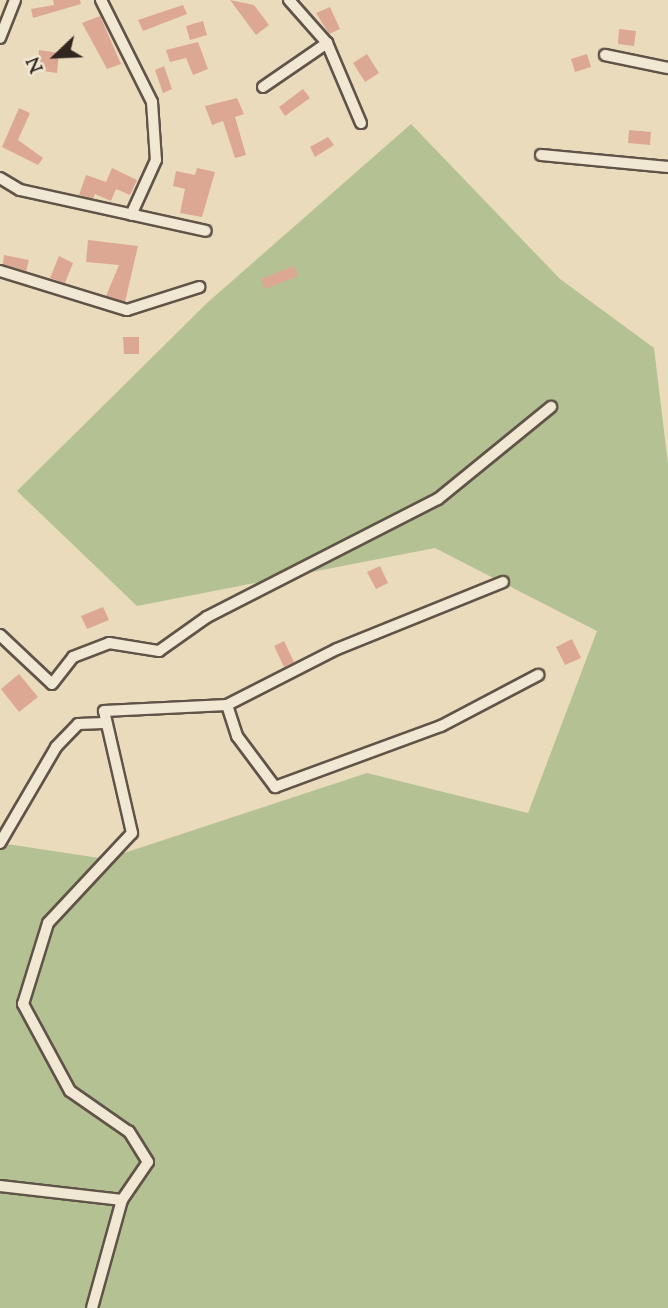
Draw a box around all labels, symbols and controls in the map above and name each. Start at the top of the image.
north arrow [21,21,91,91]
text: N [21,52,52,77]

